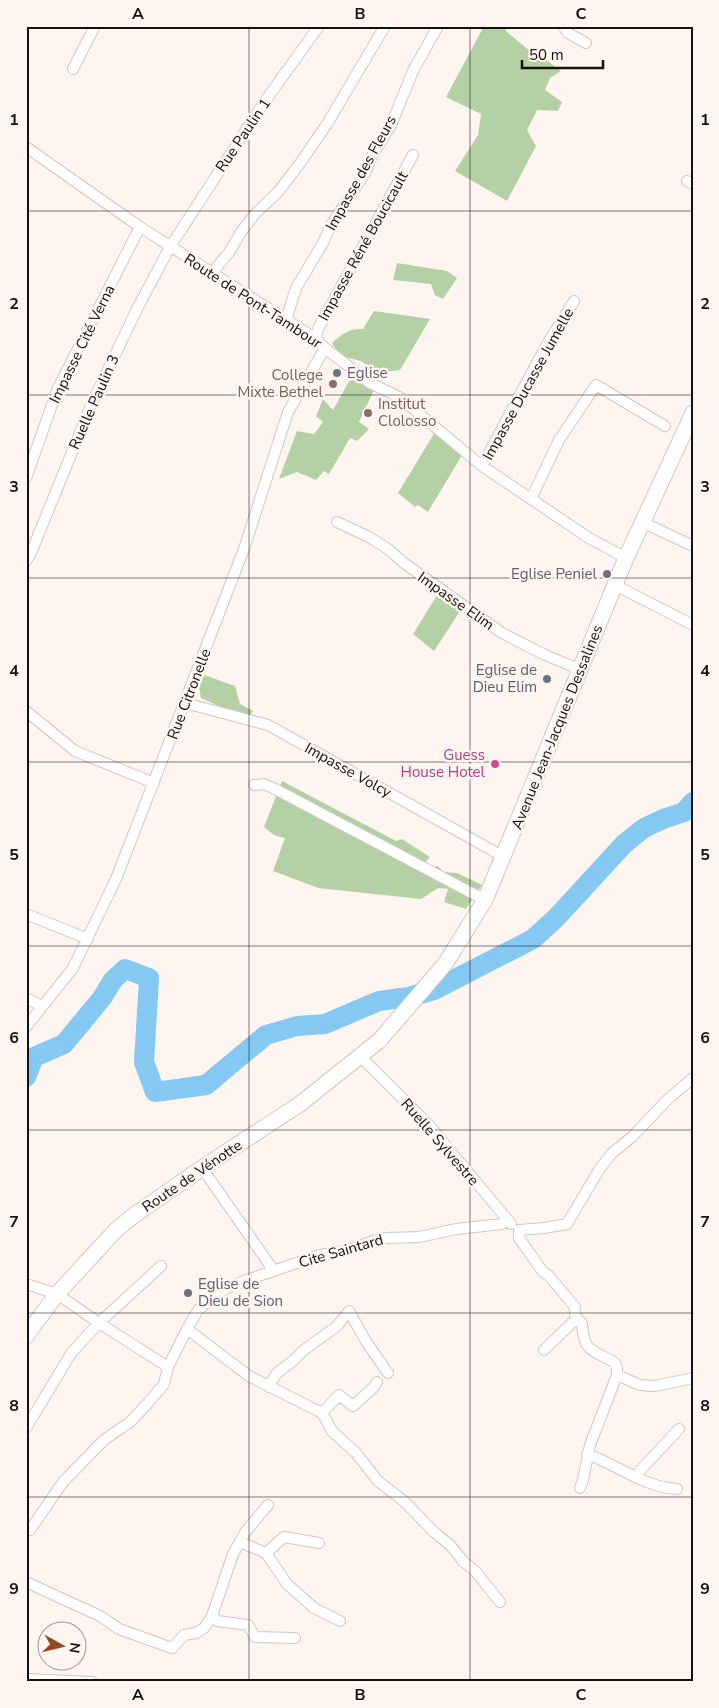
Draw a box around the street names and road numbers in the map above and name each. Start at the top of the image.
street label: Rue Paulin 1 [211,94,275,176]
street label: Impasse des Fleurs [321,112,401,234]
street label: Impasse Réné Boucicault [314,167,413,324]
street label: Route de Pont-Tambour [180,249,326,353]
street label: Impasse Cité Verna [45,281,119,407]
street label: Impasse Ducasse Jumelle [478,304,578,464]
street label: Ruelle Paulin 3 [64,351,124,453]
street label: Impasse Elim [414,567,498,635]
street label: Avenue Jean-Jacques Dessalines [507,622,607,832]
street label: Rue Citronelle [162,646,216,742]
street label: Impasse Volcy [301,738,395,802]
street label: Ruelle Sylvestre [397,1094,483,1190]
street label: Route de Vénotte [138,1135,246,1217]
street label: Cite Saintard [296,1229,386,1273]

